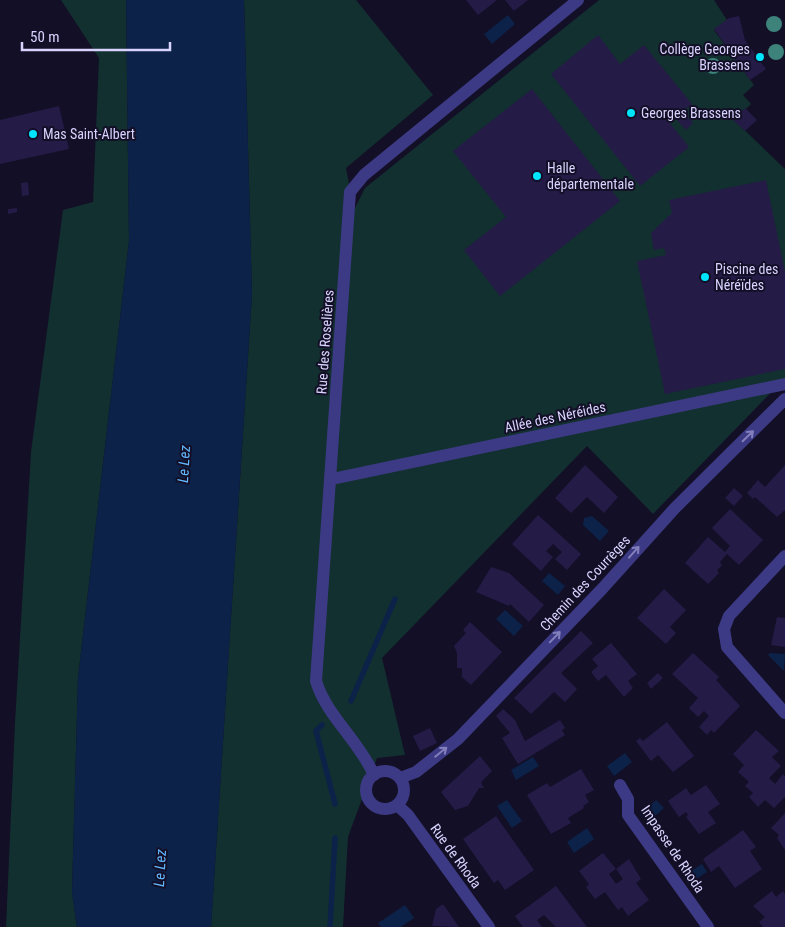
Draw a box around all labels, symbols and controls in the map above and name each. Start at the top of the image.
scale bar [22,20,170,52]
text: 50 m [30,28,60,46]
place label: Collège Georges Brassens [660,41,750,73]
marker: Collège Georges Brassens [754,51,766,63]
place label: Georges Brassens [641,105,741,121]
marker: Georges Brassens [625,107,637,119]
place label: Mas Saint-Albert [43,126,135,142]
marker: Mas Saint-Albert [27,128,39,140]
place label: Halle départementale [547,160,634,192]
marker: Halle départementale [531,170,543,182]
place label: Piscine des Néréïdes [715,261,779,293]
marker: Piscine des Néréïdes [699,271,711,283]
street label: Rue des Roselières [313,289,337,395]
street label: Allée des Néréides [503,398,607,436]
one-way arrow [741,430,754,442]
water label: Le Lez [174,444,194,483]
street label: Chemin des Courrèges [537,532,633,634]
one-way arrow [629,546,640,559]
one-way arrow [549,631,561,643]
one-way arrow [434,747,447,758]
street label: Impasse de Rhoda [638,802,708,896]
street label: Rue de Rhoda [427,821,485,891]
water label: Le Lez [150,848,170,887]

